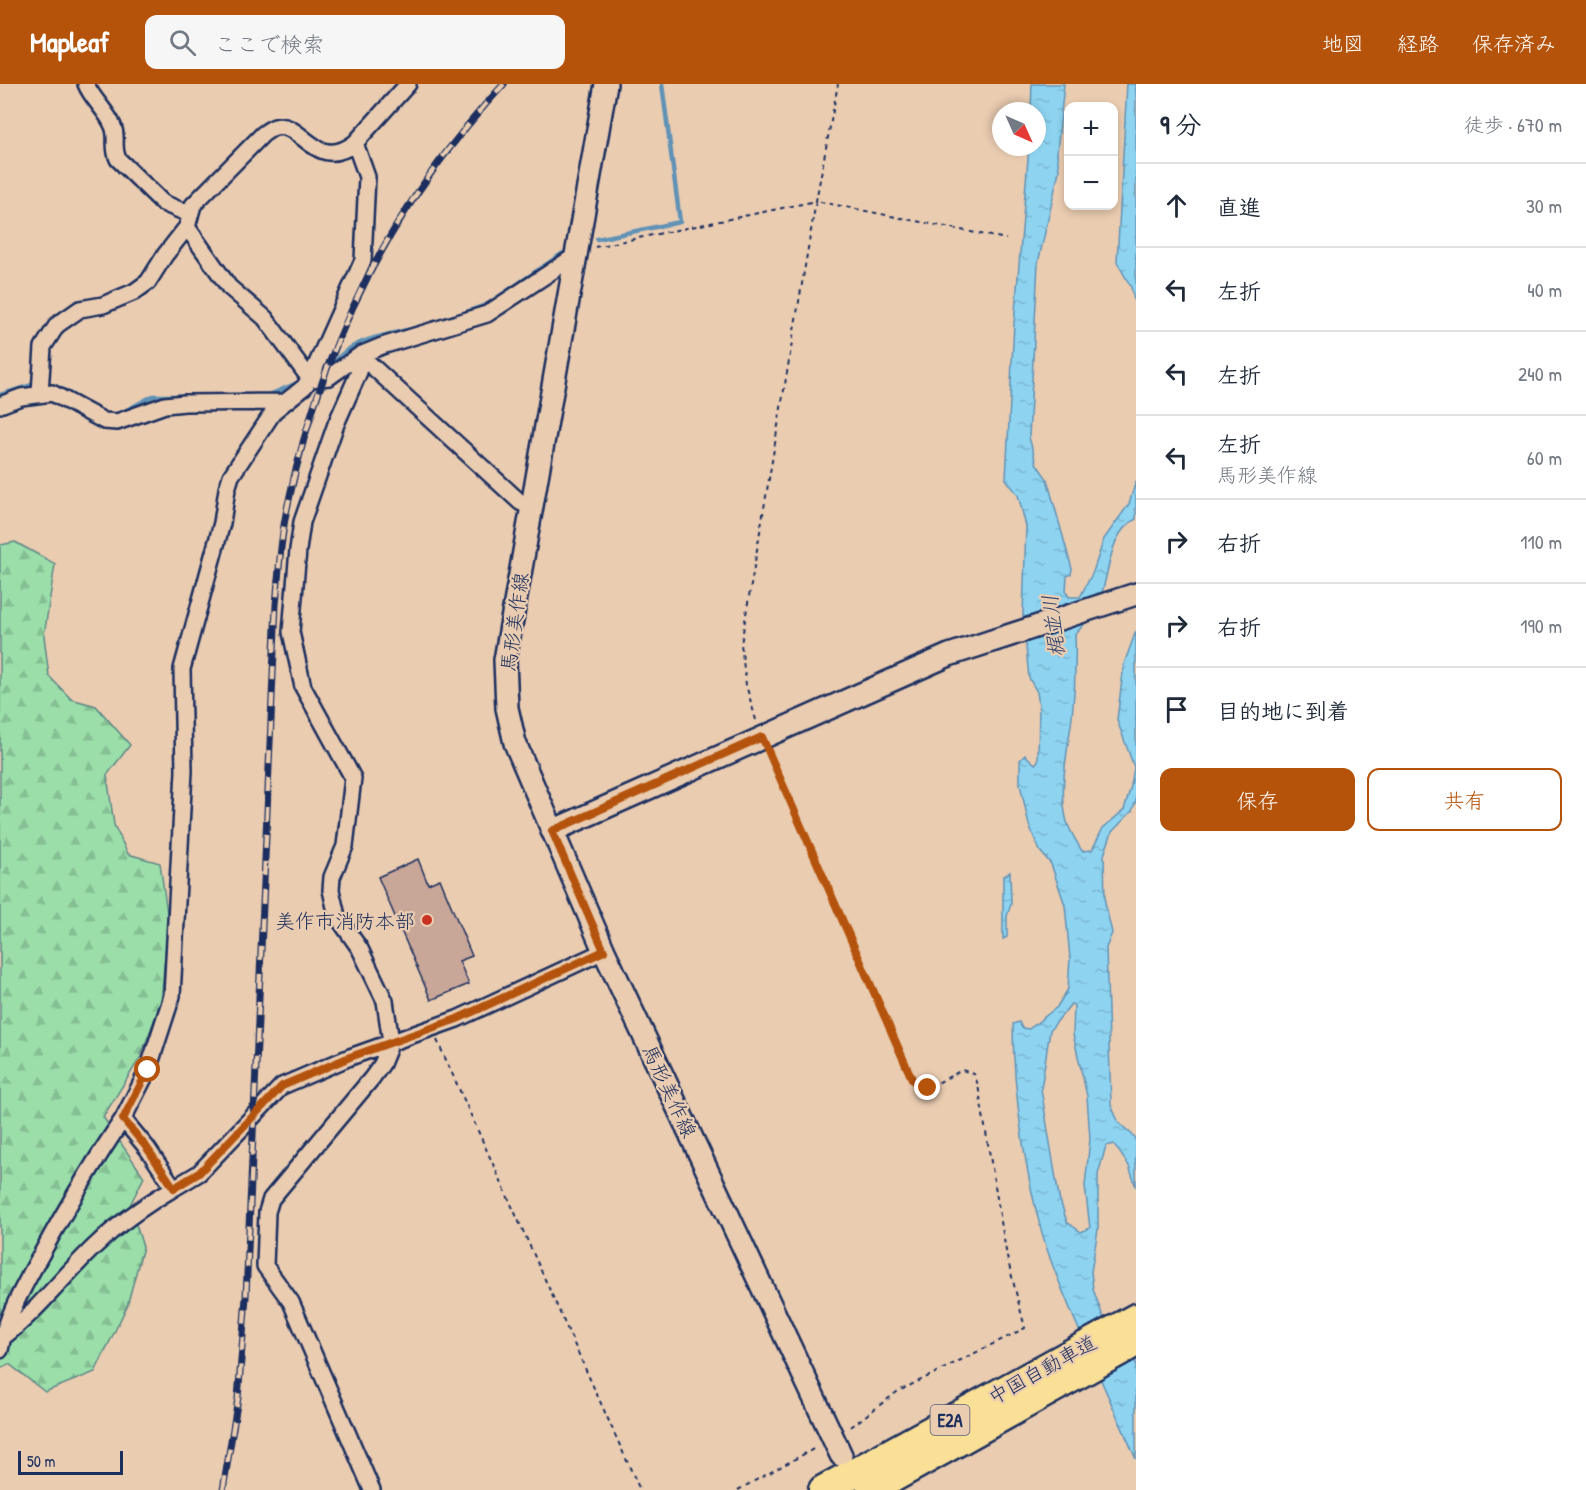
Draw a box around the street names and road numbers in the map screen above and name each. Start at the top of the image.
street label: 馬形美作線 [494,571,534,673]
street label: 馬形美作線 [637,1040,703,1142]
street label: 中国自動車道 [983,1328,1101,1410]
road number: E2A [930,1405,970,1435]

